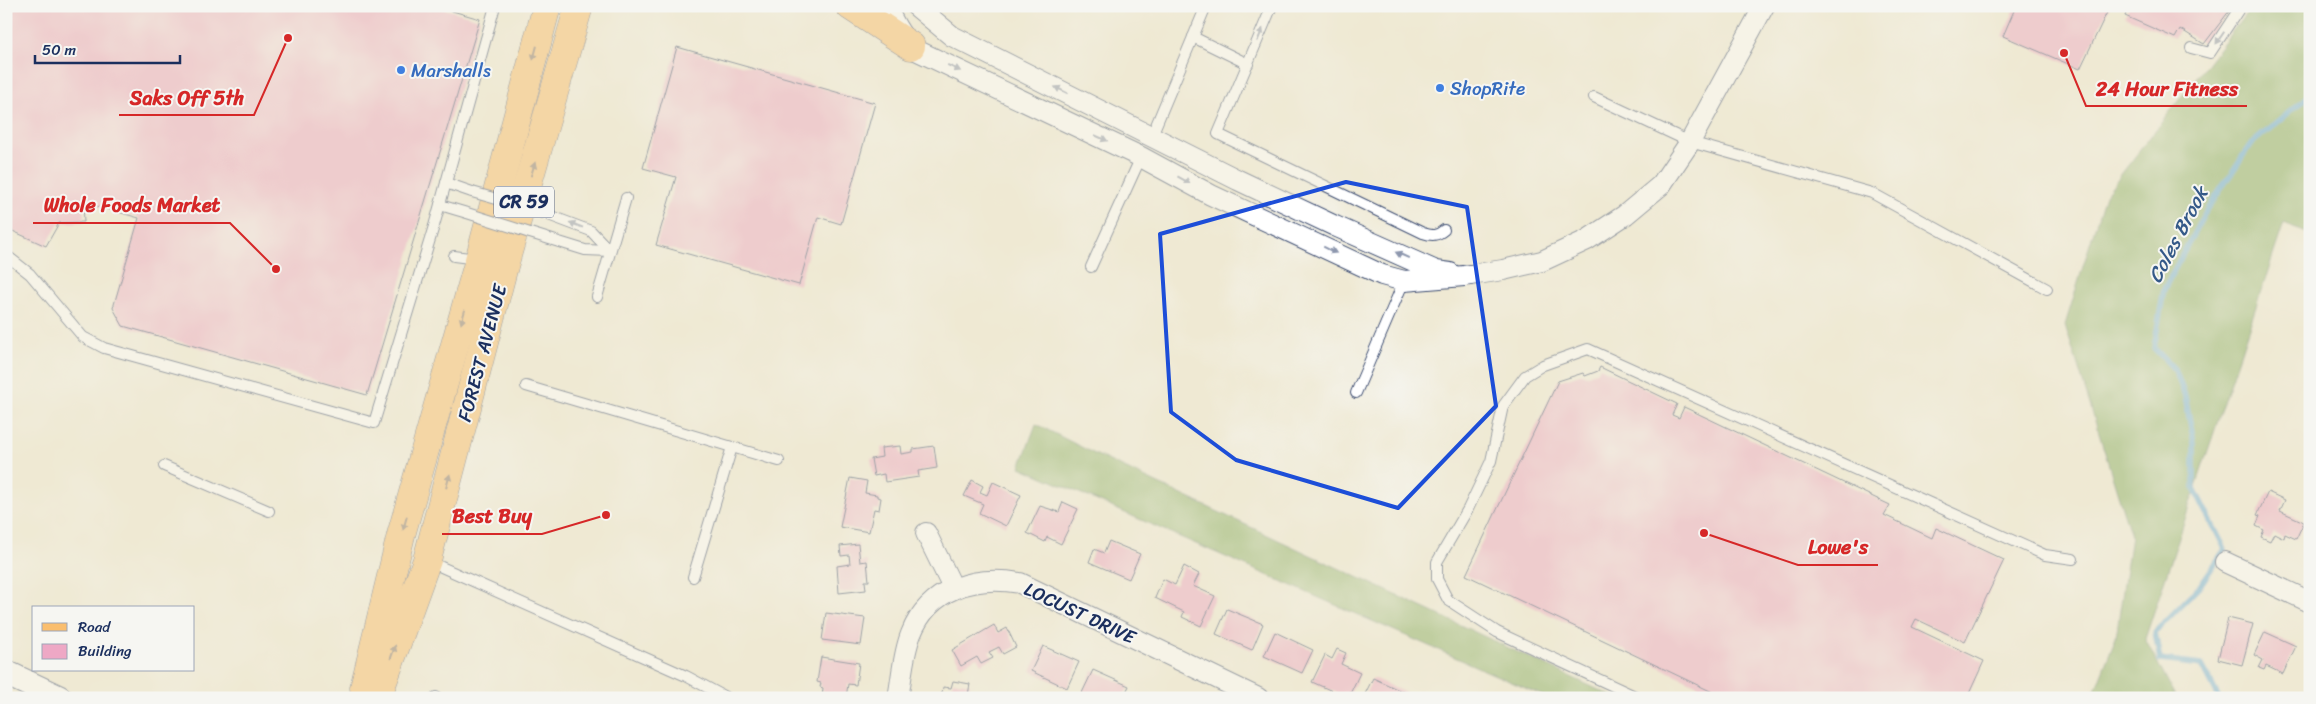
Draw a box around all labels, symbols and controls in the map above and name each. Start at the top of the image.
one-way arrow [1257,28,1265,42]
one-way arrow [2215,31,2225,44]
scale bar [35,32,180,64]
text: 50 m [42,37,77,63]
one-way arrow [530,46,538,61]
place label: Marshalls [411,54,491,87]
marker: Marshalls [395,64,407,76]
one-way arrow [947,64,961,72]
callout: 24 Hour Fitness [2086,71,2247,106]
place label: ShopRite [1450,72,1525,105]
text: 24 Hour Fitness [2095,72,2239,107]
callout: Saks Off 5th [119,80,254,115]
text: Saks Off 5th [129,81,245,116]
marker: ShopRite [1434,82,1446,94]
one-way arrow [1054,86,1068,94]
one-way arrow [1094,135,1108,143]
one-way arrow [530,162,538,177]
one-way arrow [1177,176,1191,184]
water label: Coles Brook [2138,178,2219,289]
road number: CR 59 [494,186,554,218]
callout: Whole Foods Market [33,188,230,223]
text: Whole Foods Market [44,188,221,223]
one-way arrow [568,221,583,229]
one-way arrow [1323,246,1337,254]
one-way arrow [1395,251,1409,259]
street label: FOREST AVENUE [448,279,517,425]
one-way arrow [459,309,467,324]
one-way arrow [444,473,452,488]
callout: Best Buy [442,499,542,534]
text: Best Buy [452,499,533,534]
one-way arrow [400,516,408,531]
callout: Lowe's [1798,530,1878,565]
text: Lowe's [1808,530,1869,565]
street label: LOCUST DRIVE [1019,573,1143,654]
legend [32,606,195,672]
text: Road [78,614,111,640]
text: Building [78,638,132,664]
one-way arrow [389,644,397,659]

